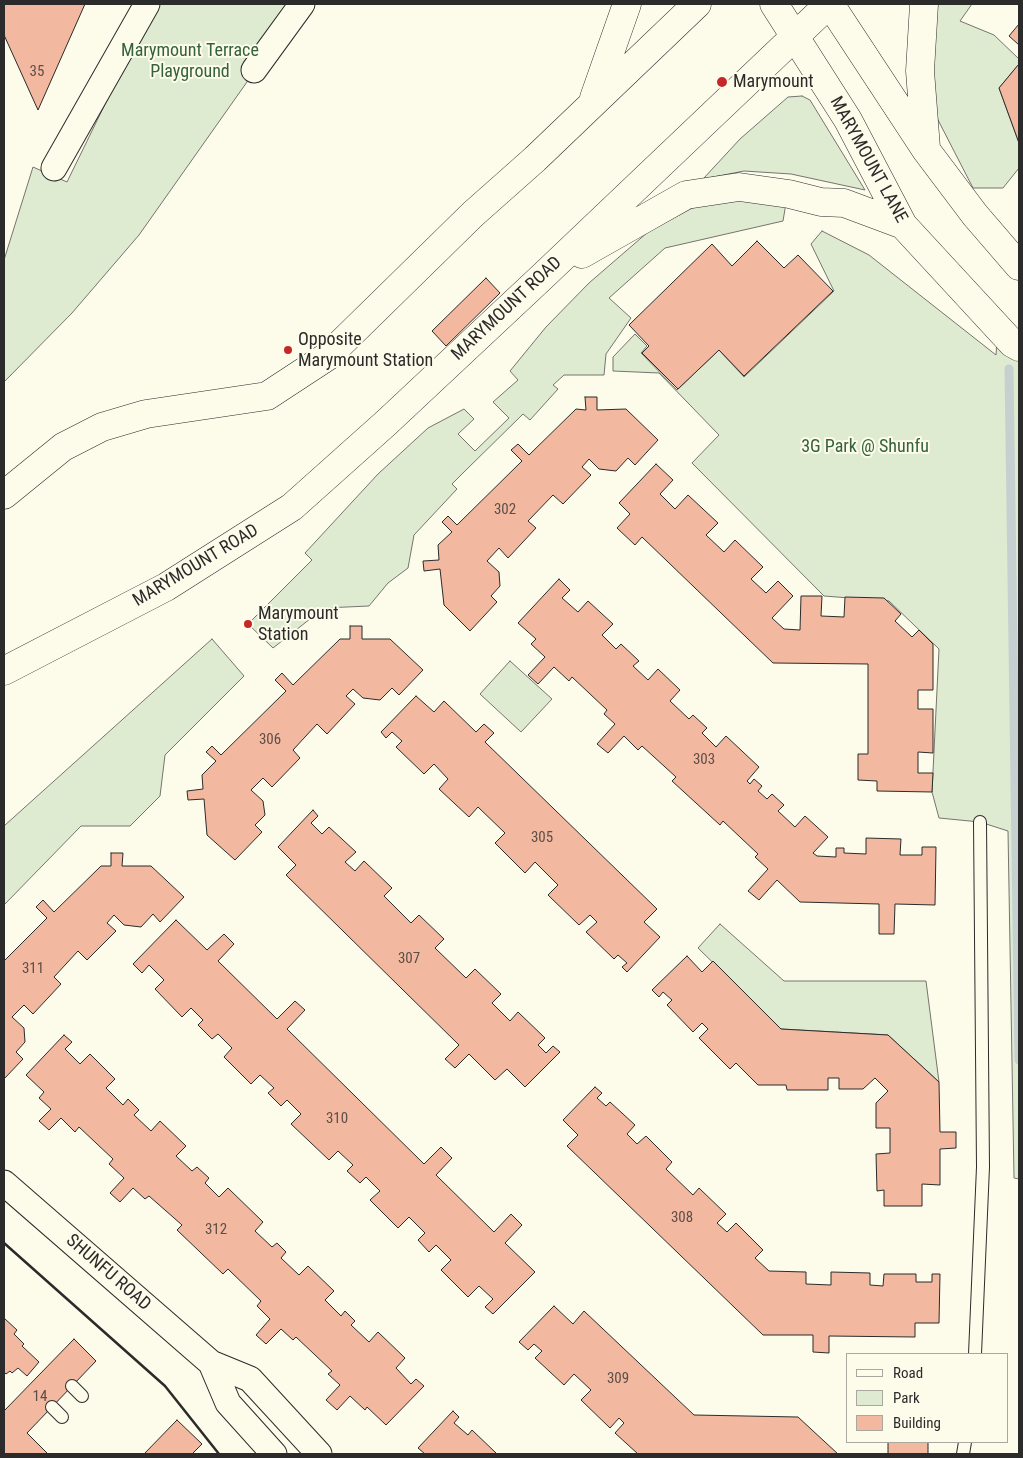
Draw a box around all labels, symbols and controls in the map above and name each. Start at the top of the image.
park label: Marymount Terrace Playground [121,40,259,82]
house number: 35 [30,63,44,81]
place label: Marymount [733,71,814,93]
marker: Marymount [715,75,729,89]
street label: MARYMOUNT LANE [824,93,912,227]
street label: MARYMOUNT ROAD [448,253,566,365]
place label: Opposite Marymount Station [298,329,433,372]
marker: Opposite Marymount Station [282,344,294,356]
park label: 3G Park @ Shunfu [801,436,929,458]
house number: 302 [494,501,516,519]
street label: MARYMOUNT ROAD [129,520,263,612]
place label: Marymount Station [258,603,339,646]
marker: Marymount Station [242,618,254,630]
house number: 306 [259,731,281,749]
house number: 303 [693,751,715,769]
house number: 305 [531,829,553,847]
house number: 307 [398,950,420,968]
house number: 311 [22,960,44,978]
house number: 310 [326,1110,348,1128]
house number: 308 [671,1209,693,1227]
house number: 312 [205,1221,227,1239]
street label: SHUNFU ROAD [61,1230,155,1316]
legend [846,1353,1008,1443]
text: Road [893,1364,923,1382]
house number: 309 [607,1370,629,1388]
house number: 14 [33,1388,47,1406]
text: Park [893,1389,920,1407]
text: Building [893,1414,941,1432]

